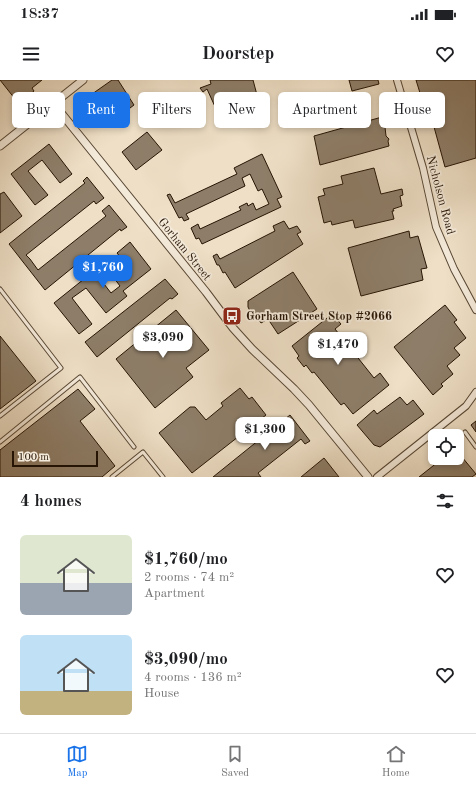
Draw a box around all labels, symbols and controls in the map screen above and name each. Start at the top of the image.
text: 18:37 [20,7,59,22]
icon: menu [20,43,42,65]
icon: heart [434,43,456,65]
text: Doorstep [202,45,274,63]
chip: Buy [12,92,65,128]
chip: Rent [73,92,130,128]
chip: Filters [138,92,206,128]
chip: New [214,92,270,128]
chip: Apartment [278,92,371,128]
chip: House [379,92,445,128]
street label: Nicholson Road [424,155,456,236]
street label: Gorham Street [155,216,213,283]
pin: $1,760 [70,255,136,289]
text: $1,760 [82,261,124,274]
bus stop icon: Gorham Street Stop #2066 [221,305,243,327]
place label: Gorham Street Stop #2066 [246,311,392,323]
pin: $3,090 [130,325,196,359]
text: $3,090 [142,331,184,344]
pin: $1,470 [305,332,371,366]
text: $1,470 [317,338,359,351]
pin: $1,300 [232,417,298,451]
text: $1,300 [244,423,286,436]
map controls [428,429,464,465]
button: locate [428,429,464,465]
scale bar [12,449,98,468]
text: 100 m [18,452,49,463]
icon: filters [434,490,456,512]
text: 4 homes [20,493,82,510]
icon: home [52,551,100,599]
text: $1,760/mo [144,551,228,568]
icon: heart [434,564,456,586]
text: 2 rooms · 74 m² [144,571,234,584]
text: Apartment [144,587,205,600]
icon: home [52,651,100,699]
text: $3,090/mo [144,651,228,668]
icon: heart [434,664,456,686]
text: 4 rooms · 136 m² [144,671,242,684]
text: House [144,687,179,700]
tab: Map [66,743,88,781]
tab: Saved [221,743,249,781]
tab: Home [382,743,410,781]

